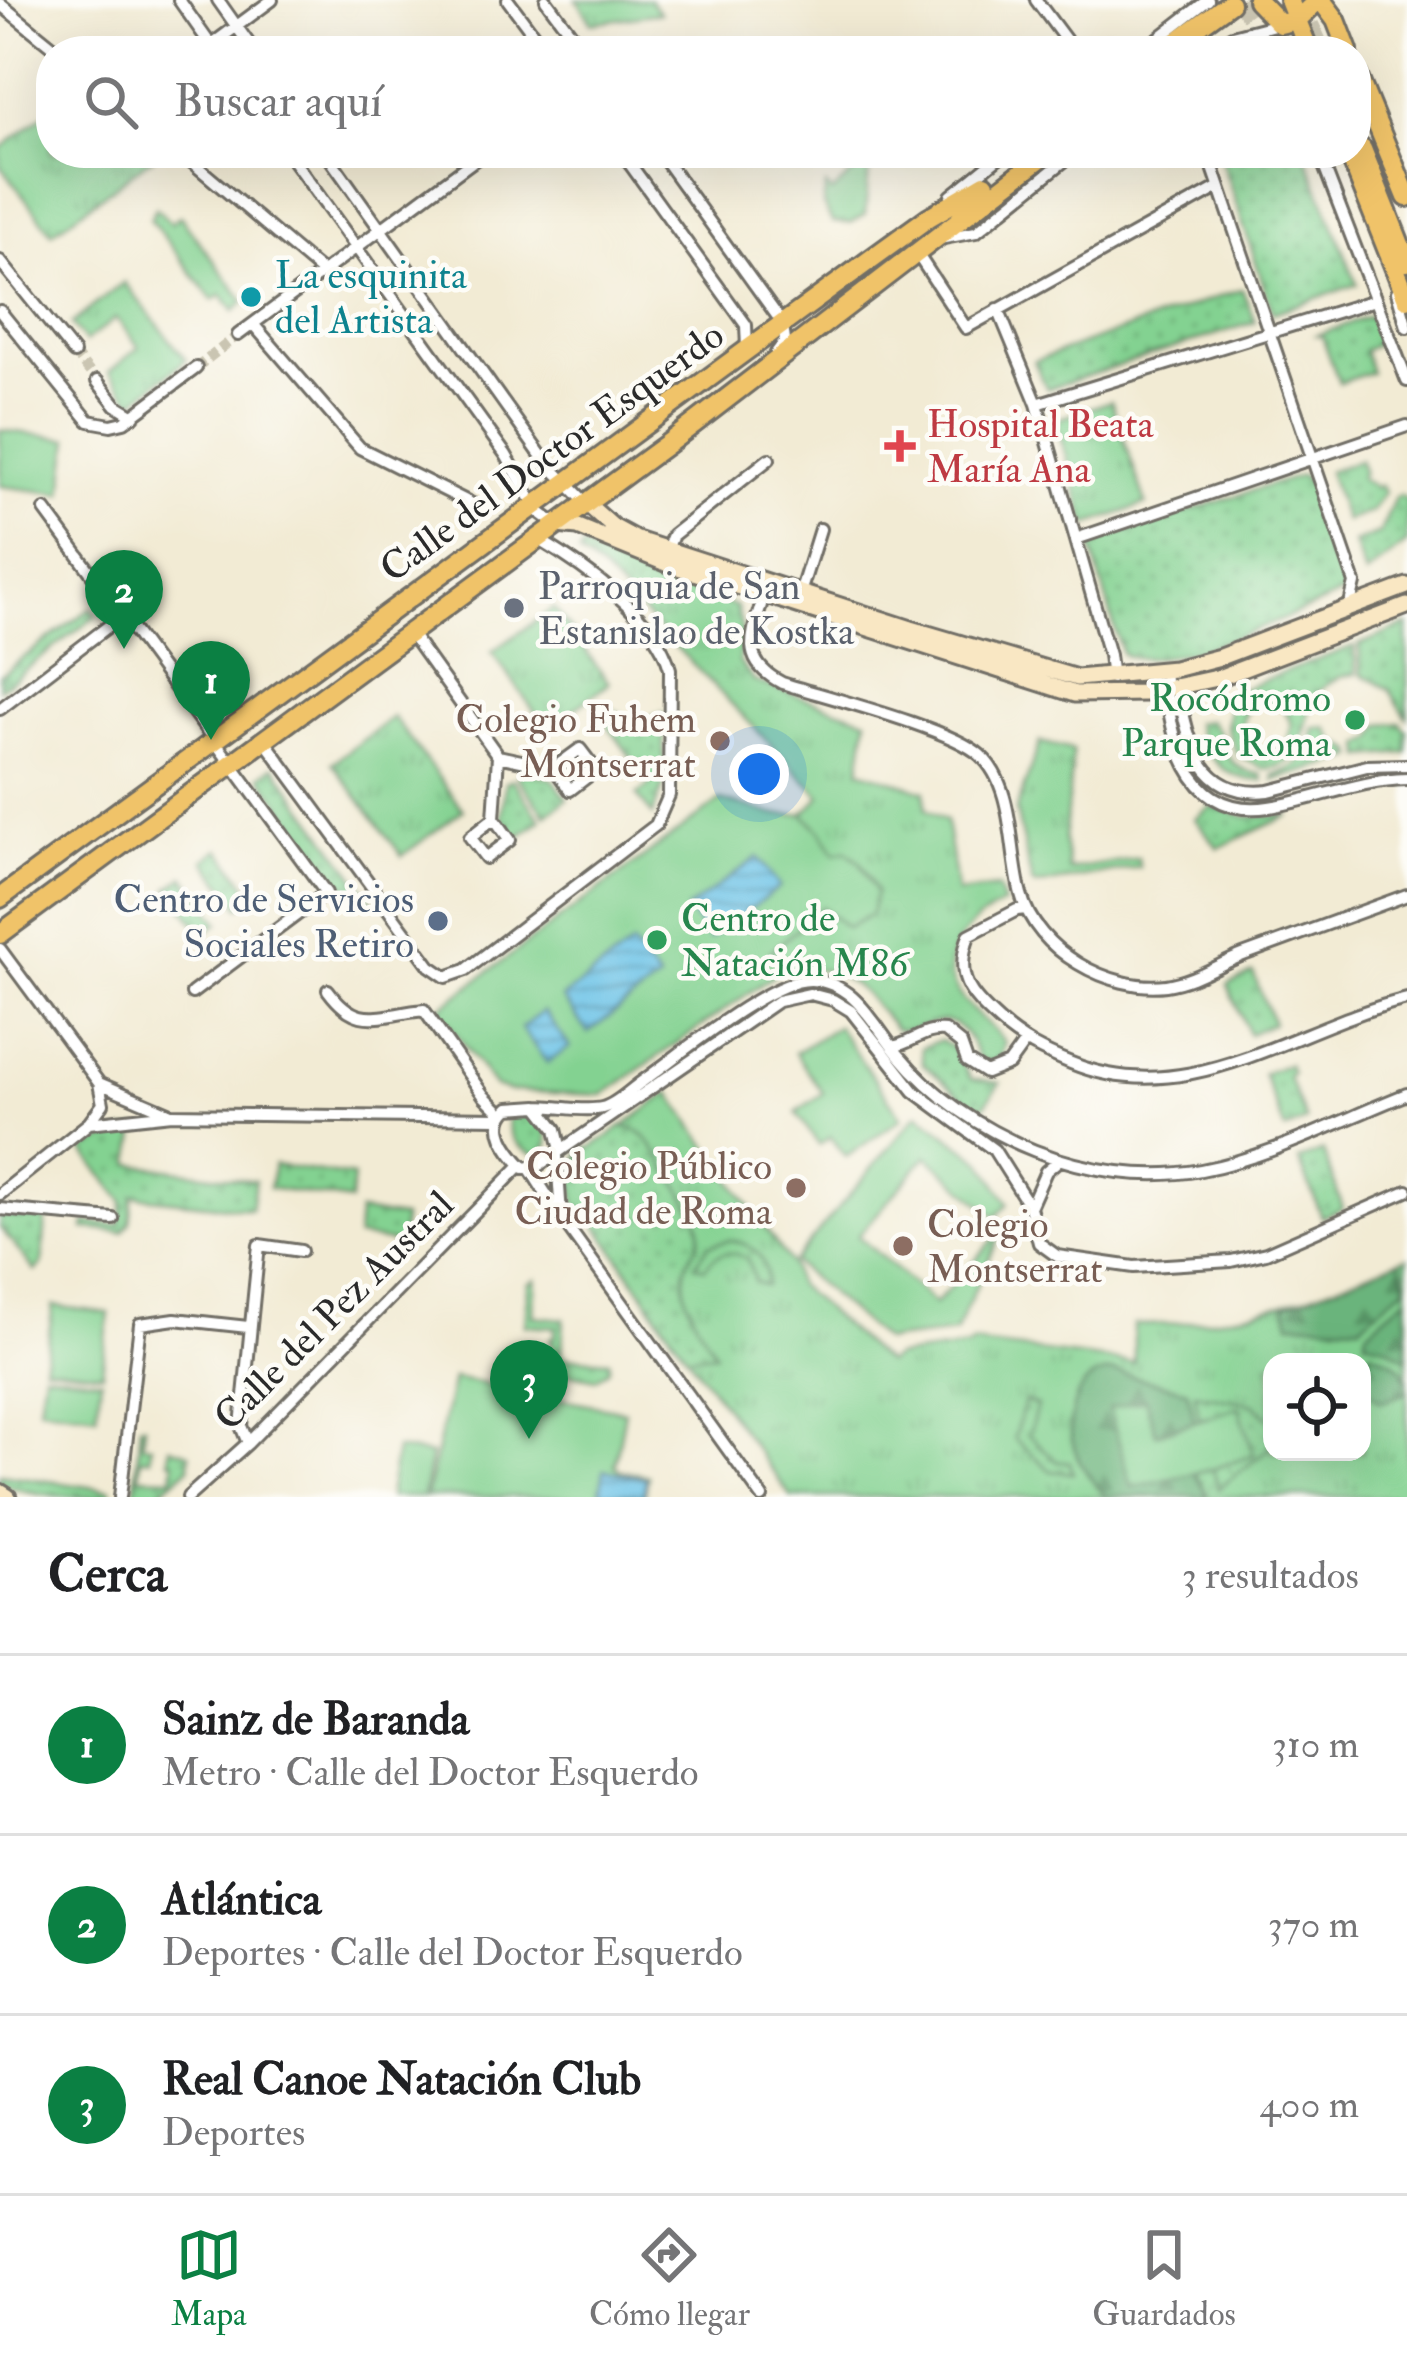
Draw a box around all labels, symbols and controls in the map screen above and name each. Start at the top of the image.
search box [36,36,1371,168]
icon: search [78,69,144,135]
text: Buscar aquí [174,74,382,130]
place label: La esquinita del Artista [275,251,468,345]
marker: La esquinita del Artista [238,284,264,310]
street label: Calle del Doctor Esquerdo [370,311,734,593]
place label: Hospital Beata María Ana [927,400,1155,494]
marker: Hospital Beata María Ana [884,430,916,462]
pin: 2 [85,550,163,649]
place label: Parroquia de San Estanislao de Kostka [538,562,855,656]
marker: Parroquia de San Estanislao de Kostka [501,595,527,621]
pin: 1 [172,641,250,740]
place label: Rocódromo Parque Roma [1121,674,1332,768]
place label: Colegio Fuhem Montserrat [456,695,696,789]
marker: Rocódromo Parque Roma [1342,707,1368,733]
marker: Colegio Fuhem Montserrat [707,728,733,754]
your location [729,744,789,804]
place label: Centro de Servicios Sociales Retiro [114,875,414,969]
place label: Centro de Natación M86 [681,894,911,988]
marker: Centro de Servicios Sociales Retiro [425,908,451,934]
marker: Centro de Natación M86 [644,927,670,953]
place label: Colegio Público Ciudad de Roma [514,1142,773,1236]
marker: Colegio Público Ciudad de Roma [783,1175,809,1201]
street label: Calle del Pez Austral [204,1181,464,1441]
place label: Colegio Montserrat [927,1200,1103,1294]
marker: Colegio Montserrat [890,1233,916,1259]
pin: 3 [490,1340,568,1439]
map controls [1263,1353,1371,1461]
button: locate [1263,1353,1371,1461]
text: Cerca [48,1543,167,1607]
text: 3 resultados [1182,1551,1359,1600]
text: Sainz de Baranda [162,1692,469,1748]
text: 1 [80,1720,94,1769]
text: 310 m [1272,1720,1359,1769]
text: Metro · Calle del Doctor Esquerdo [162,1748,699,1797]
text: Atlántica [162,1872,321,1928]
text: 2 [77,1900,97,1949]
text: 370 m [1268,1900,1359,1949]
text: Deportes · Calle del Doctor Esquerdo [162,1928,743,1977]
text: Real Canoe Natación Club [162,2052,641,2108]
text: 3 [80,2080,94,2129]
text: 400 m [1260,2080,1359,2129]
text: Deportes [162,2108,305,2157]
tab: Mapa [171,2222,247,2335]
tab: Cómo llegar [589,2222,750,2335]
tab: Guardados [1092,2222,1236,2335]

